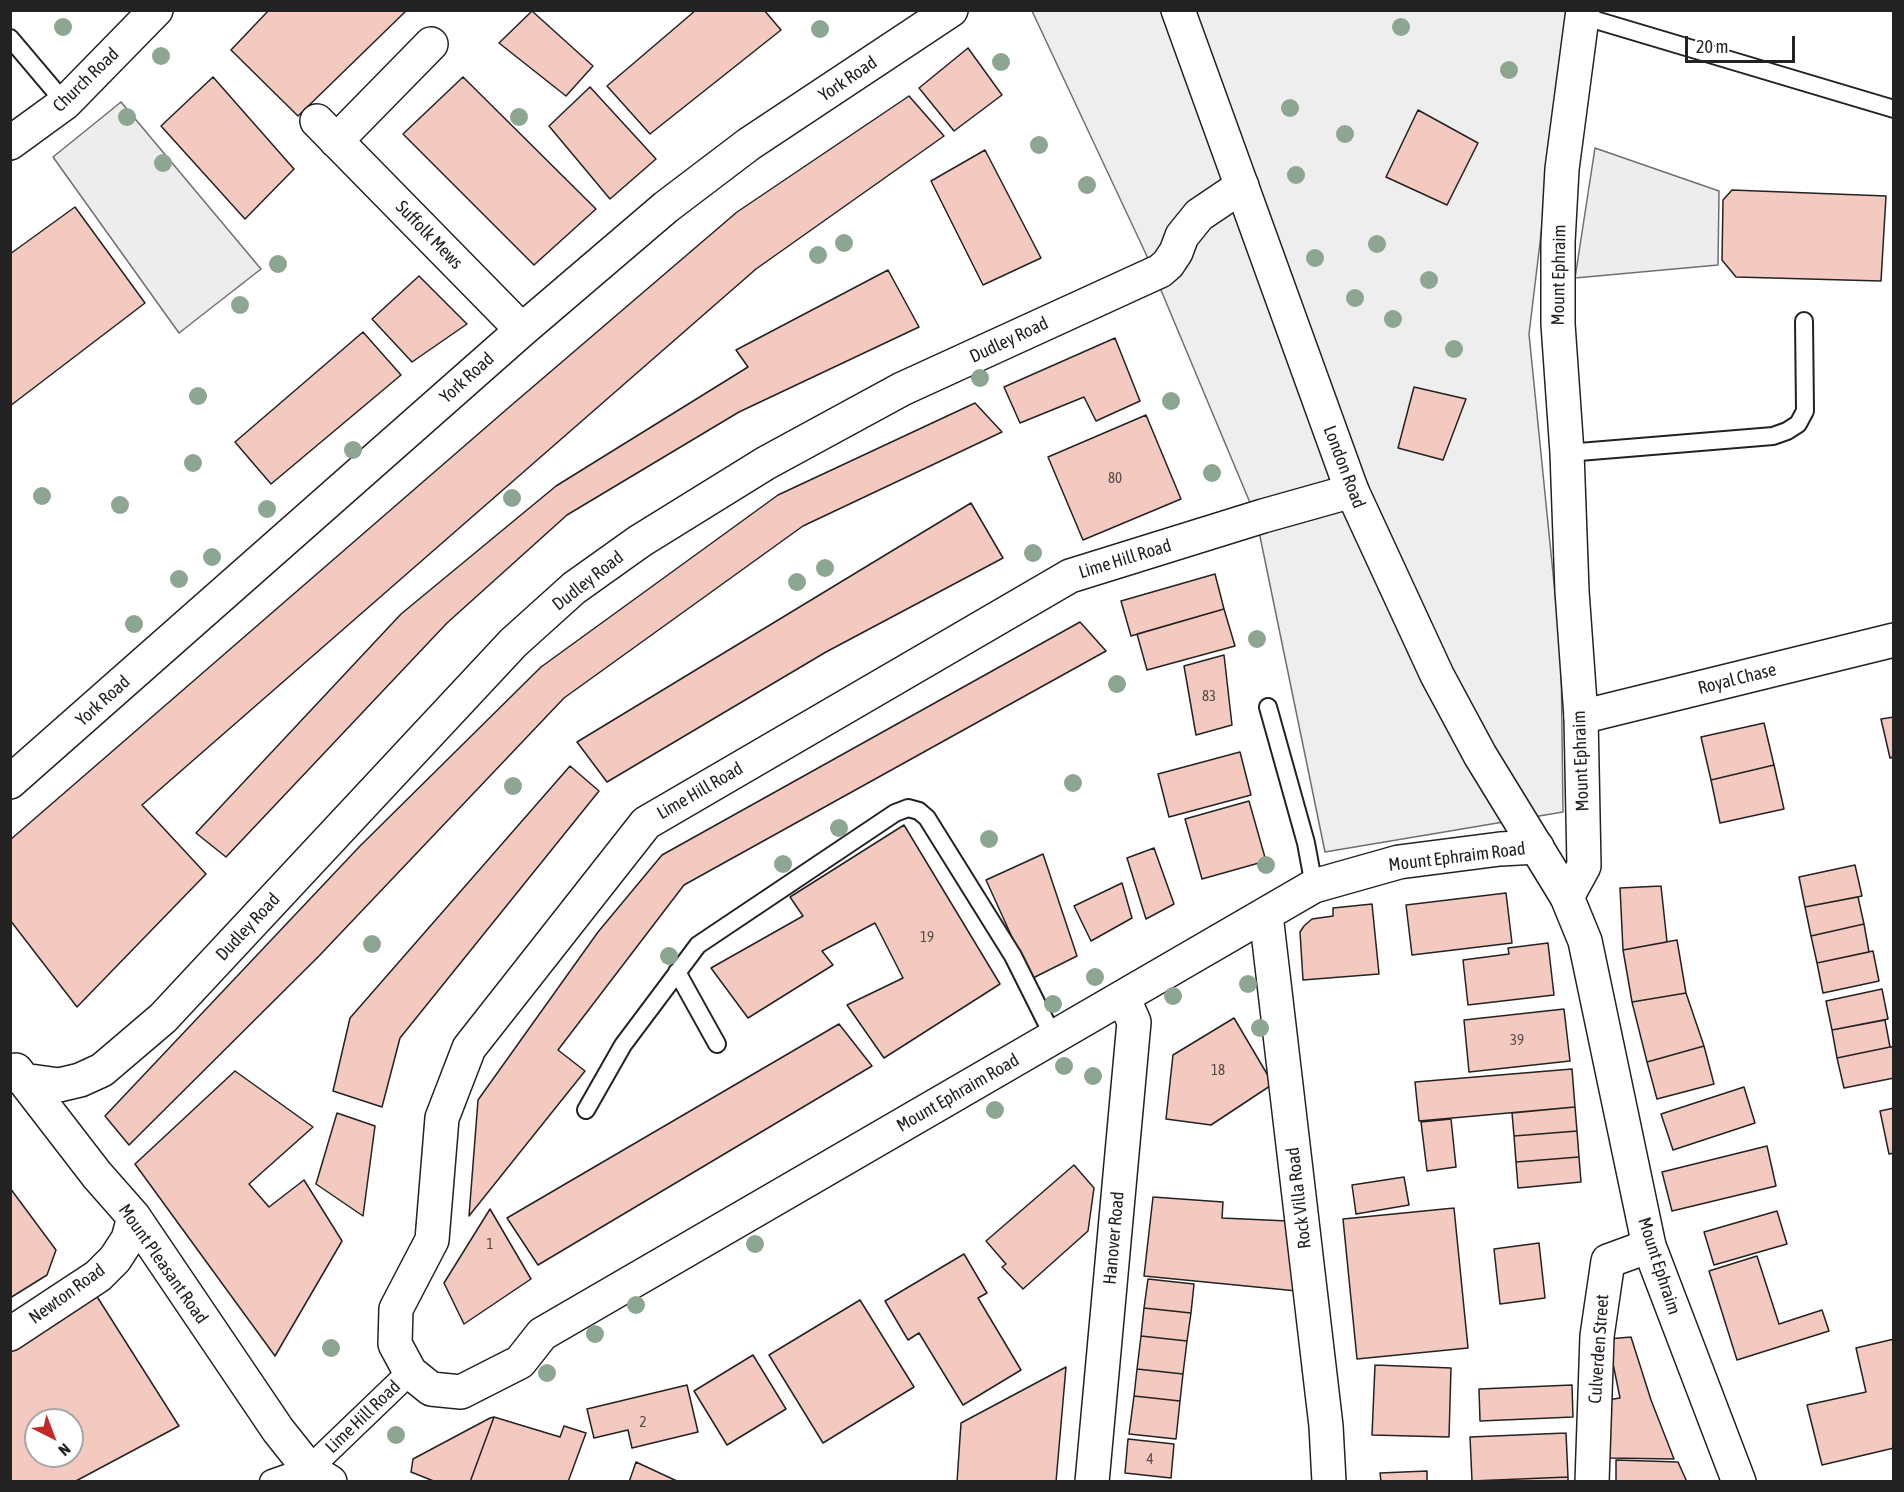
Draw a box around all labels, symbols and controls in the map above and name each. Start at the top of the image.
scale bar [1688,24,1798,62]
text: 20 m [1696,36,1728,57]
street label: Church Road [49,43,123,117]
street label: York Road [815,52,881,106]
street label: Suffolk Mews [391,196,467,274]
street label: Mount Ephraim [1547,224,1571,326]
street label: Dudley Road [966,312,1052,368]
street label: York Road [435,348,499,408]
street label: London Road [1318,423,1370,511]
house number: 80 [1108,469,1122,487]
street label: Lime Hill Road [1076,535,1174,583]
street label: Dudley Road [548,547,628,615]
street label: Royal Chase [1696,659,1778,699]
street label: York Road [71,671,135,731]
house number: 83 [1202,687,1216,705]
street label: Mount Ephraim [1568,710,1594,812]
street label: Lime Hill Road [653,758,747,824]
street label: Mount Ephraim Road [1387,838,1527,876]
street label: Dudley Road [211,889,285,965]
house number: 19 [920,928,934,946]
house number: 39 [1510,1031,1524,1049]
street label: Mount Ephraim Road [893,1049,1023,1137]
house number: 18 [1211,1061,1225,1079]
street label: Rock Villa Road [1282,1146,1316,1250]
street label: Hanover Road [1099,1191,1129,1285]
street label: Mount Pleasant Road [114,1200,212,1328]
street label: Mount Ephraim [1633,1215,1685,1317]
house number: 1 [486,1235,494,1253]
street label: Newton Road [25,1259,109,1329]
street label: Culverden Street [1584,1294,1614,1404]
street label: Lime Hill Road [321,1376,405,1458]
north arrow [24,1408,84,1468]
house number: 2 [639,1413,647,1431]
text: N [55,1440,74,1460]
house number: 4 [1146,1450,1154,1468]

